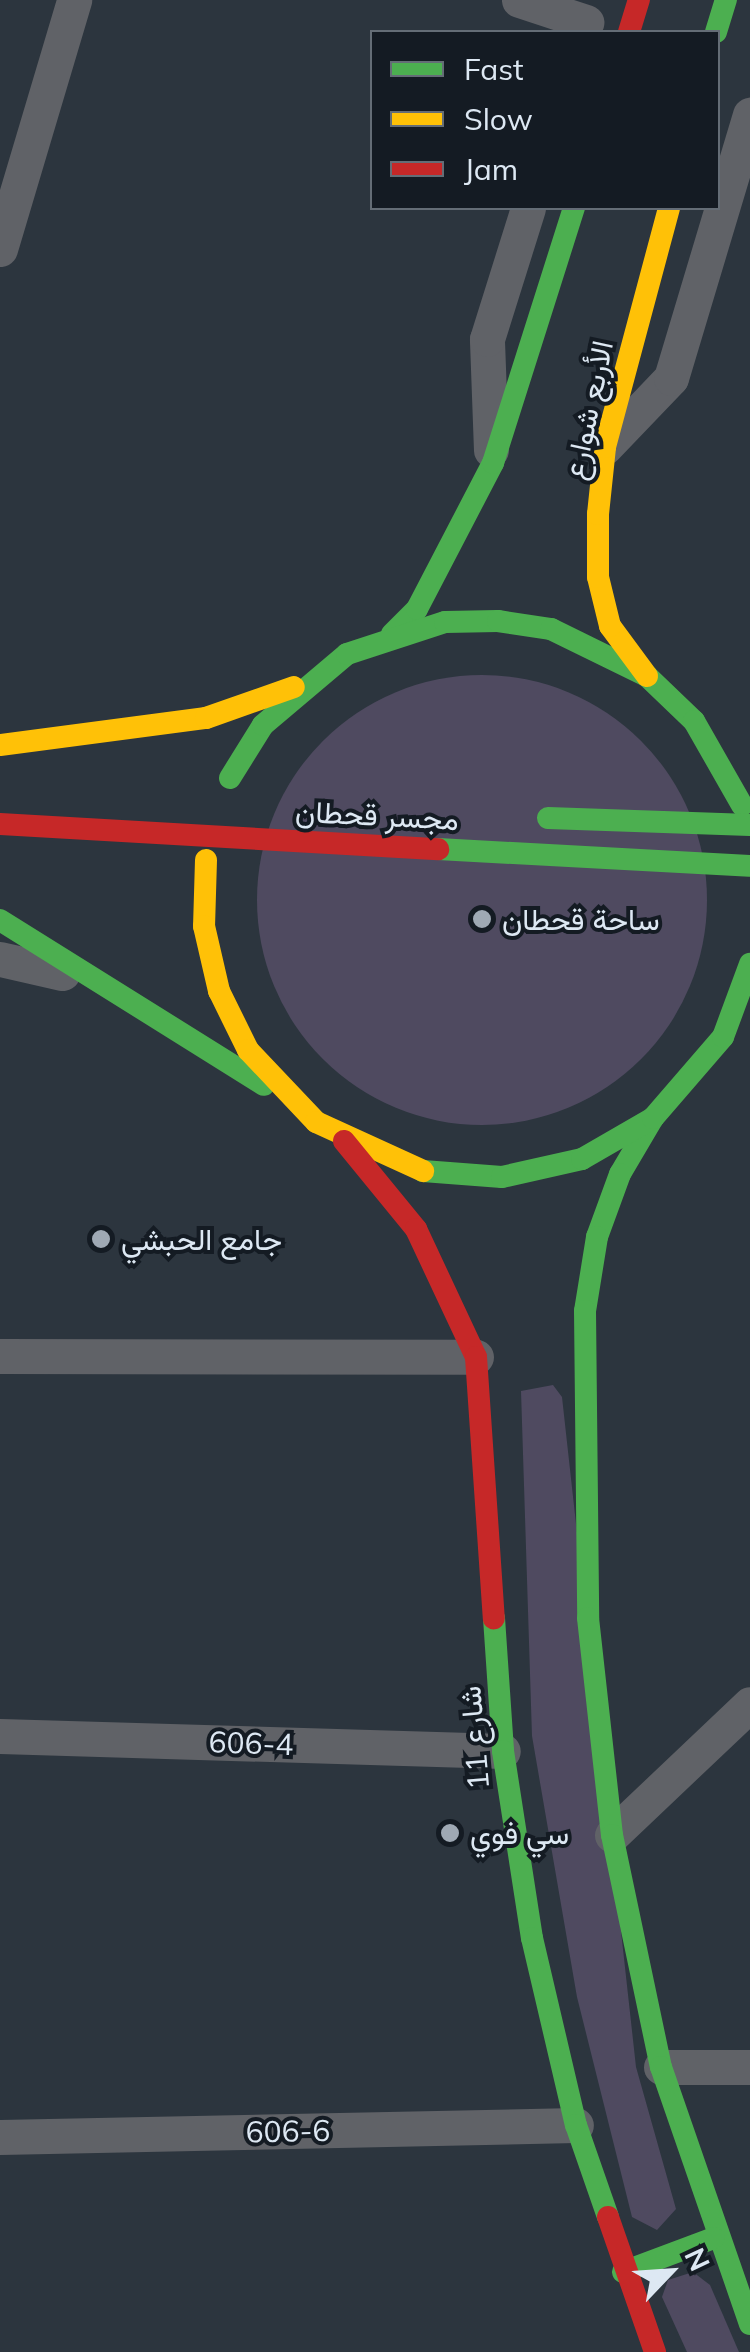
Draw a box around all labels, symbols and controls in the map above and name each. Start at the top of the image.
legend [370,30,720,210]
text: Fast [464,50,524,88]
text: Slow [464,100,533,138]
text: Jam [464,150,518,188]
street label: الأربع شوارع [556,337,620,483]
street label: مجسر قحطان [294,793,460,837]
place label: ساحة قحطان [502,901,660,937]
marker: ساحة قحطان [471,908,493,930]
place label: جامع الحبشي [121,1221,282,1257]
marker: جامع الحبشي [90,1228,112,1250]
street label: شارع 11 [452,1685,496,1791]
street label: 606-4 [208,1724,294,1762]
place label: سي فوي [470,1815,569,1851]
marker: سي فوي [439,1822,461,1844]
street label: 606-6 [245,2112,331,2150]
north arrow [620,2222,720,2322]
text: N [677,2242,718,2276]

